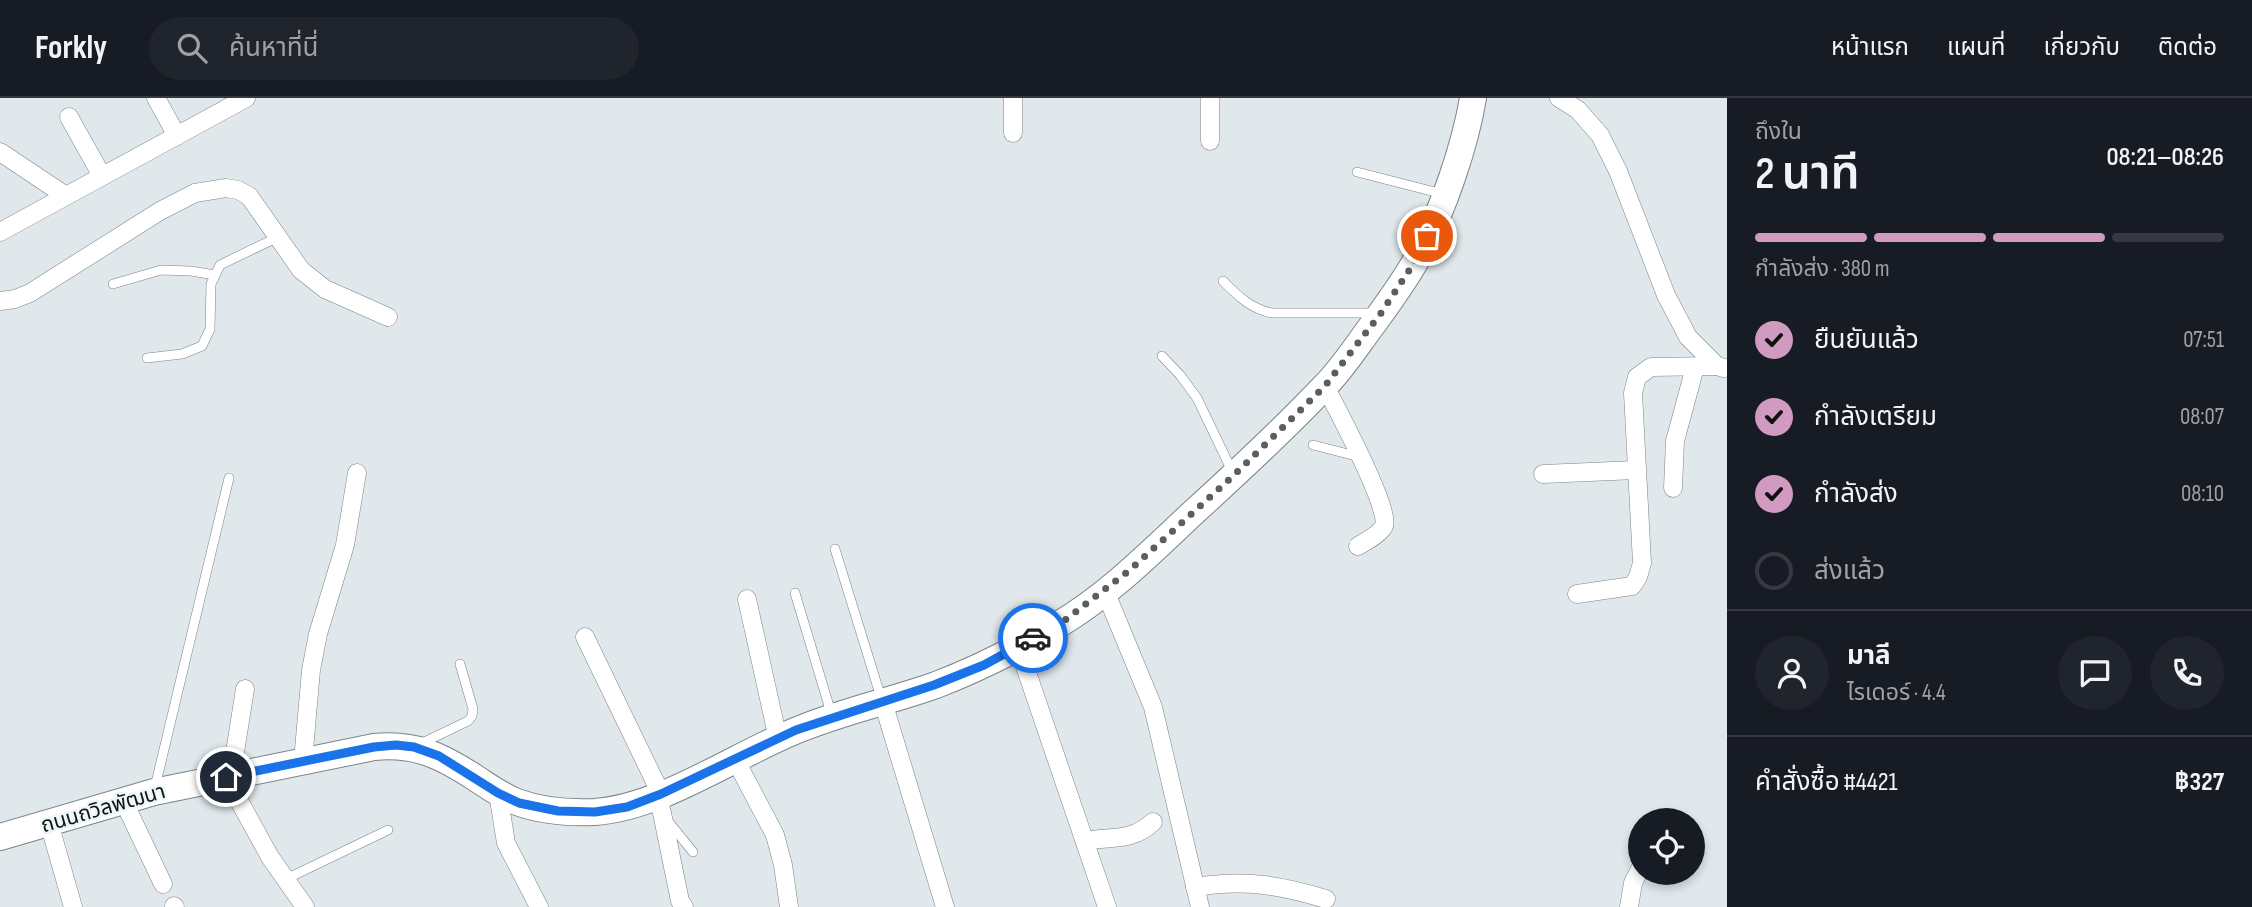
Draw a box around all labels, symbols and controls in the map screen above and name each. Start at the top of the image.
search box [149,17,639,80]
text: Forkly [35,28,107,68]
icon: search [173,29,211,67]
text: ค้นหาที่นี่ [229,33,319,64]
text: หน้าแรก [1831,33,1909,62]
text: แผนที่ [1947,33,2005,62]
text: เกี่ยวกับ [2043,33,2120,62]
text: ติดต่อ [2158,33,2217,62]
text: ถึงใน [1755,118,1802,146]
text: 08:21–08:26 [2107,142,2224,173]
text: 2 นาที [1755,147,1860,202]
pin [1397,206,1457,266]
icon: bag [1408,217,1446,255]
text: กำลังส่ง · 380 m [1755,255,1889,283]
icon: check [1755,321,1793,359]
text: ยืนยันแล้ว [1814,325,1919,356]
text: 07:51 [2183,326,2224,354]
icon: check [1755,398,1793,436]
text: กำลังเตรียม [1814,402,1937,433]
text: 08:07 [2180,403,2224,431]
icon: check [1755,475,1793,513]
text: กำลังส่ง [1814,479,1898,510]
text: 08:10 [2181,480,2224,508]
text: ส่งแล้ว [1814,556,1885,587]
courier [998,603,1068,673]
icon: car [1014,619,1052,657]
button: person [1755,636,1829,710]
button: chat [2058,636,2132,710]
button: phone [2150,636,2224,710]
text: มาลี [1847,641,1891,672]
text: ไรเดอร์ · 4.4 [1847,679,1946,707]
pin [196,747,256,807]
icon: home [207,758,245,796]
text: คำสั่งซื้อ #4421 [1755,767,1898,798]
text: ฿327 [2174,767,2224,798]
street label: ถนนถวิลพัฒนา [38,779,168,838]
map controls [1628,808,1705,885]
button: locate [1628,808,1705,885]

